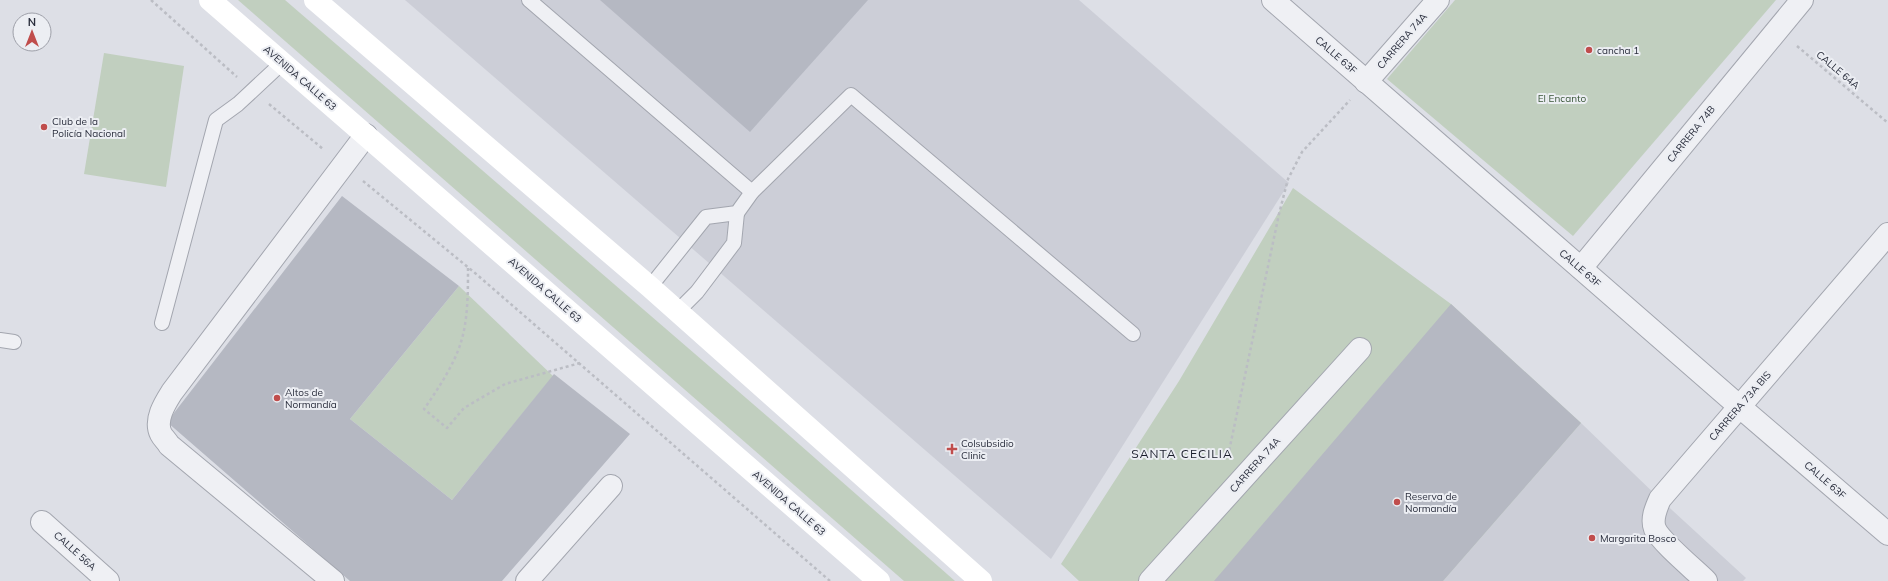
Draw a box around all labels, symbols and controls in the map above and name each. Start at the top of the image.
street label: CARRERA 74A [1374,10,1430,72]
north arrow [12,12,52,52]
text: N [28,15,36,29]
street label: CALLE 63F [1312,33,1360,77]
street label: AVENIDA CALLE 63 [261,43,339,113]
place label: cancha 1 [1597,44,1639,57]
marker: cancha 1 [1584,45,1594,55]
street label: CALLE 64A [1814,48,1863,92]
park label: El Encanto [1538,92,1587,105]
street label: CARRERA 74B [1664,103,1718,165]
place label: Club de la Policía Nacional [52,115,125,140]
marker: Club de la Policía Nacional [39,122,49,132]
street label: CALLE 63F [1556,246,1604,290]
street label: AVENIDA CALLE 63 [506,255,584,325]
street label: CARRERA 73A BIS [1706,368,1774,444]
place label: Altos de Normandía [285,386,337,411]
marker: Altos de Normandía [272,393,282,403]
street label: CARRERA 74A [1227,434,1284,495]
place label: Colsubsidio Clinic [961,437,1014,462]
marker: Colsubsidio Clinic [946,443,958,455]
district label: SANTA CECILIA [1131,446,1233,461]
street label: CALLE 63F [1801,458,1849,502]
street label: AVENIDA CALLE 63 [750,468,828,538]
place label: Reserva de Normandía [1405,490,1457,515]
marker: Reserva de Normandía [1392,497,1402,507]
street label: CALLE 56A [51,529,99,574]
place label: Margarita Bosco [1600,532,1677,545]
marker: Margarita Bosco [1587,533,1597,543]

